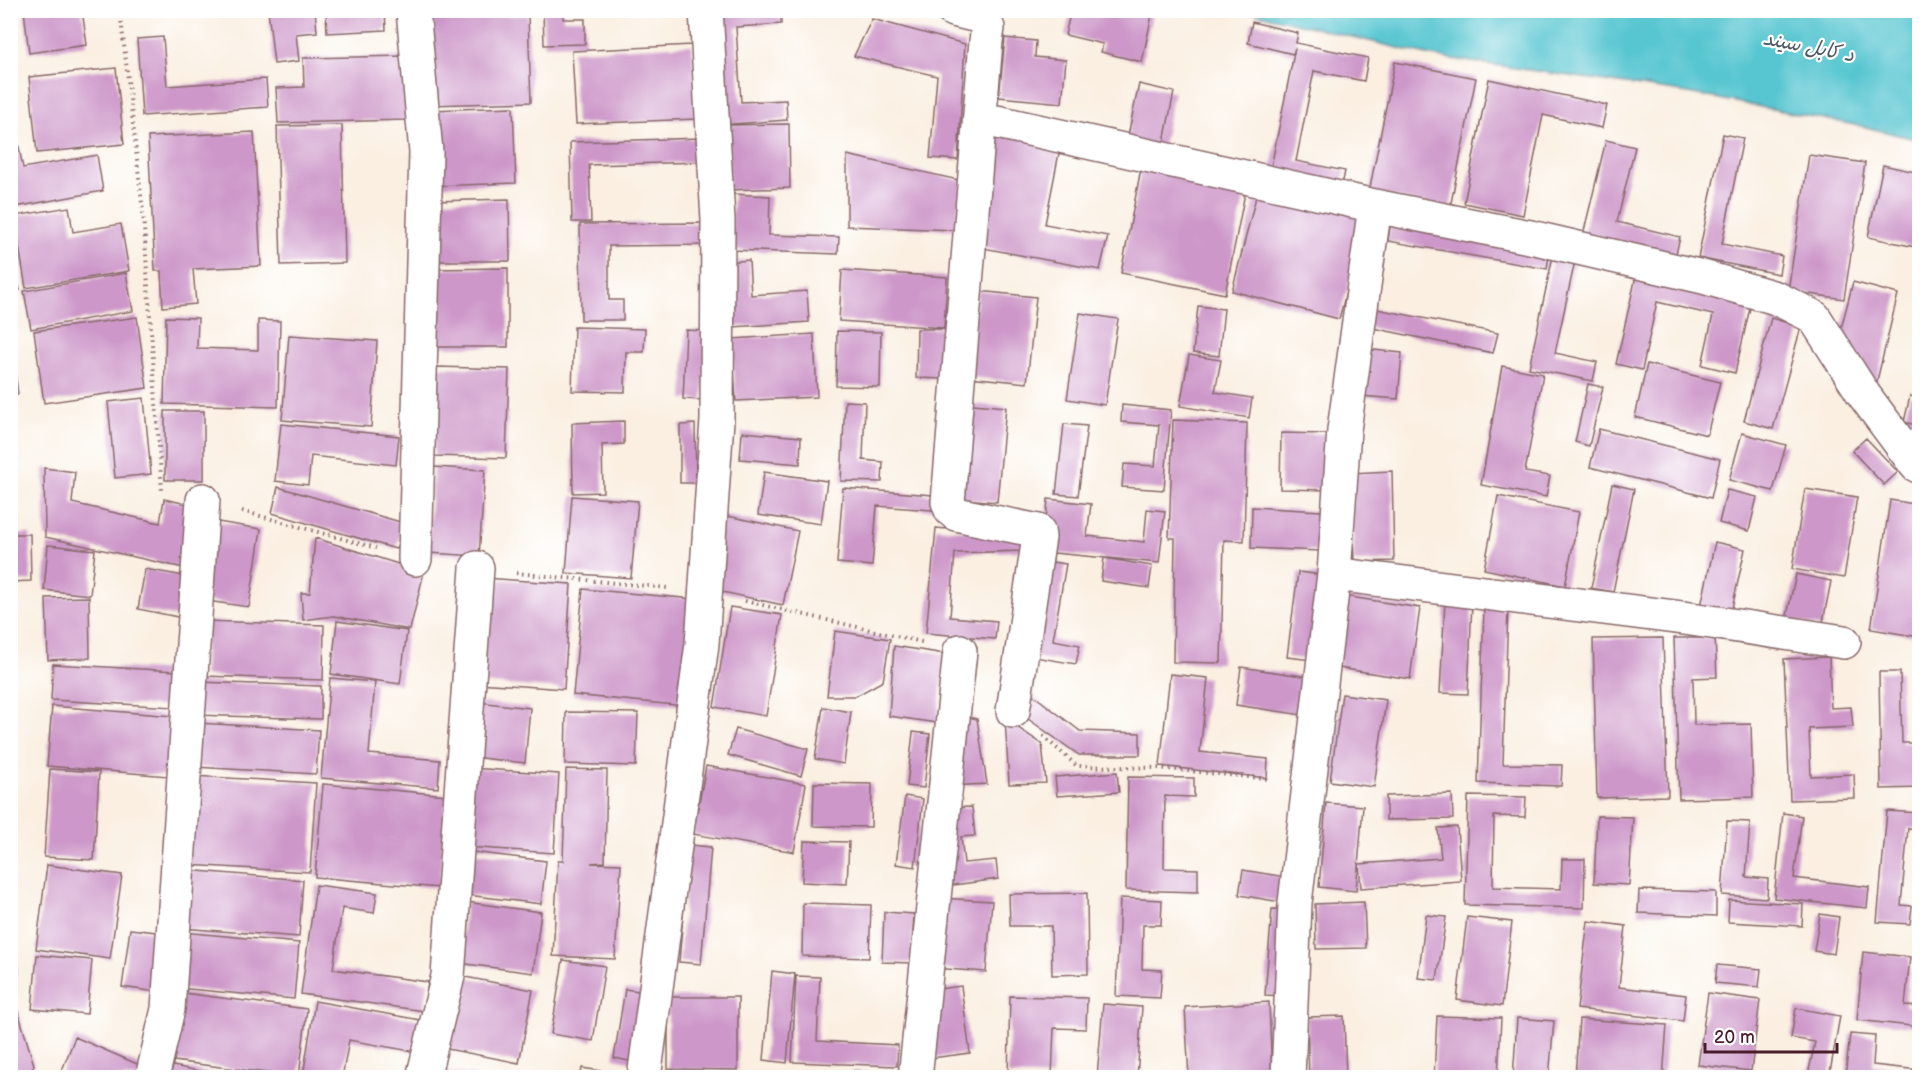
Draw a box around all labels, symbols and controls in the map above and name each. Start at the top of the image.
water label: د کابل سيند [1761,26,1857,68]
scale bar [1705,1016,1837,1054]
text: 20 m [1714,1027,1755,1048]

